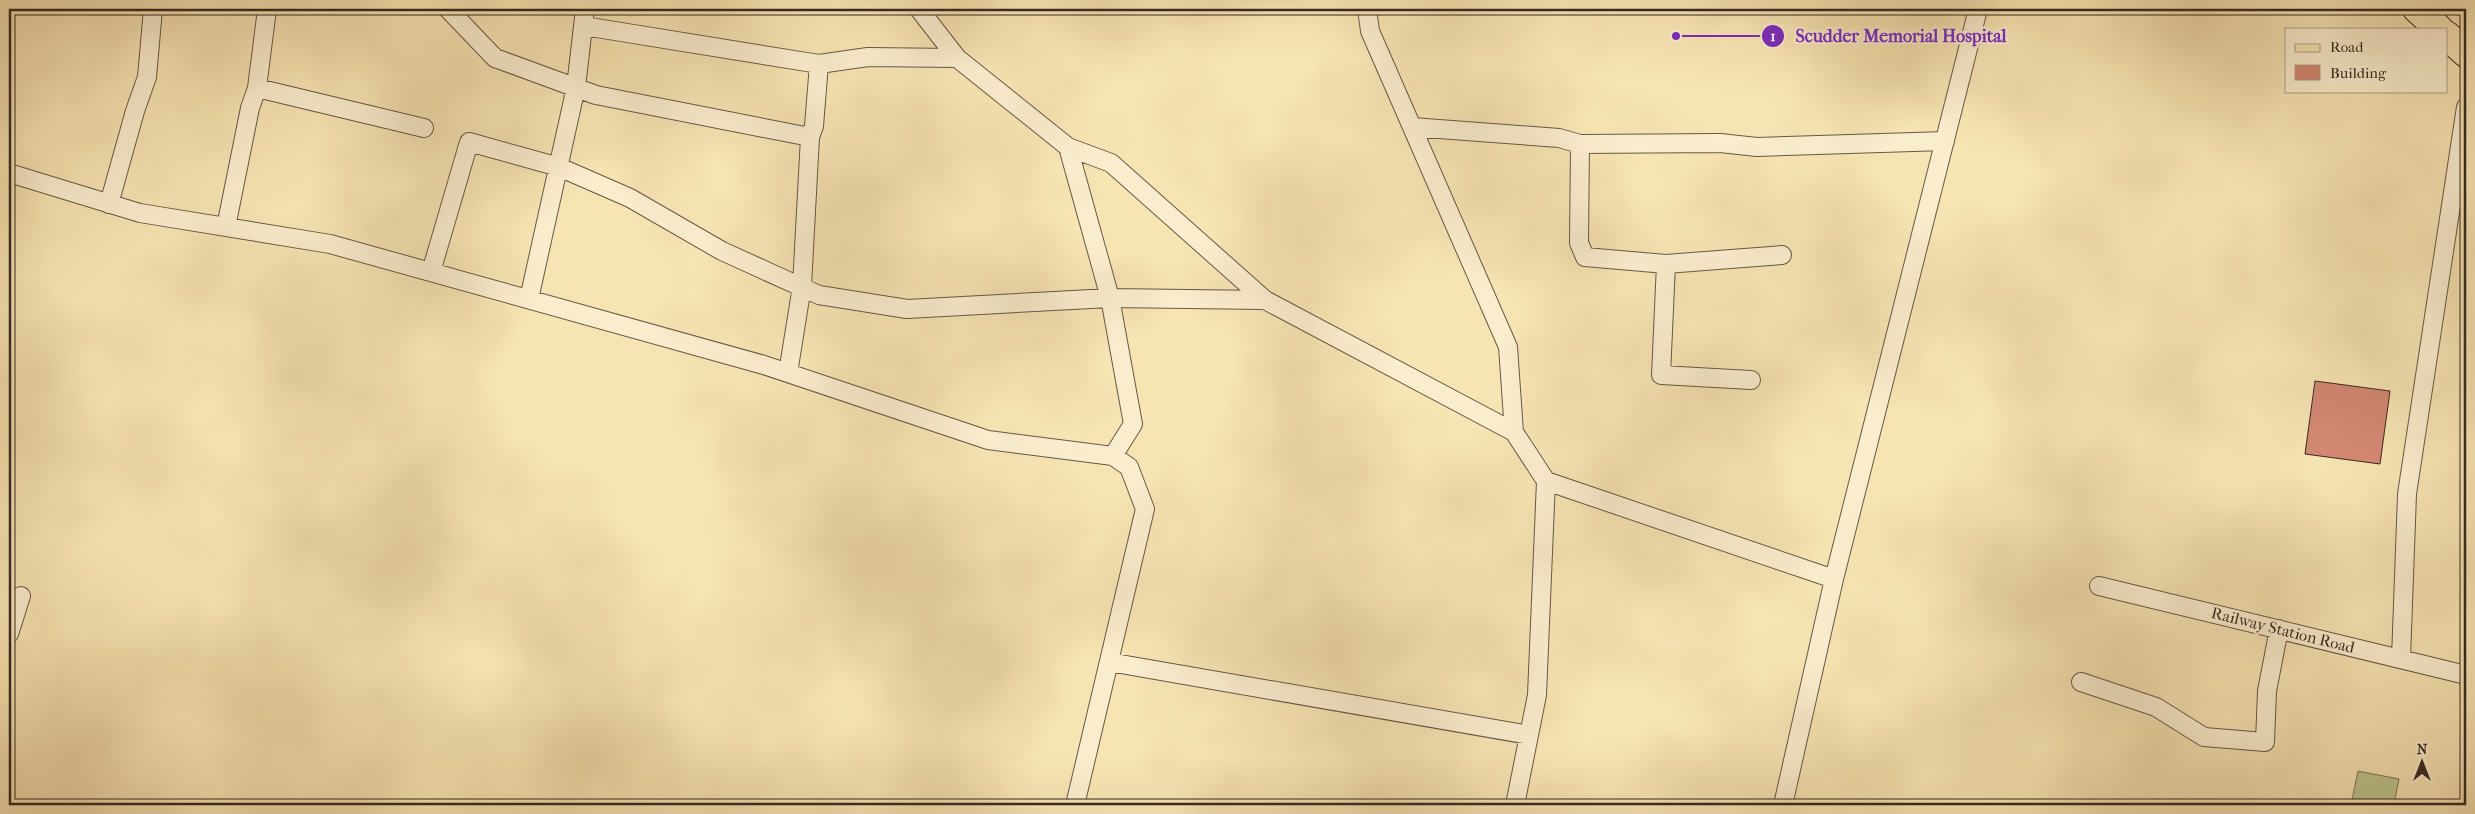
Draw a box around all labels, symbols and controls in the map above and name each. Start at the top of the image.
callout: Scudder Memorial Hospital [1760,20,2016,53]
text: Scudder Memorial Hospital [1796,26,2007,47]
text: 1 [1770,27,1776,45]
legend [2285,28,2448,92]
text: Road [2330,38,2364,56]
text: Building [2330,64,2387,82]
street label: Railway Station Road [2209,603,2357,657]
north arrow [2398,736,2448,786]
text: N [2417,741,2428,758]

